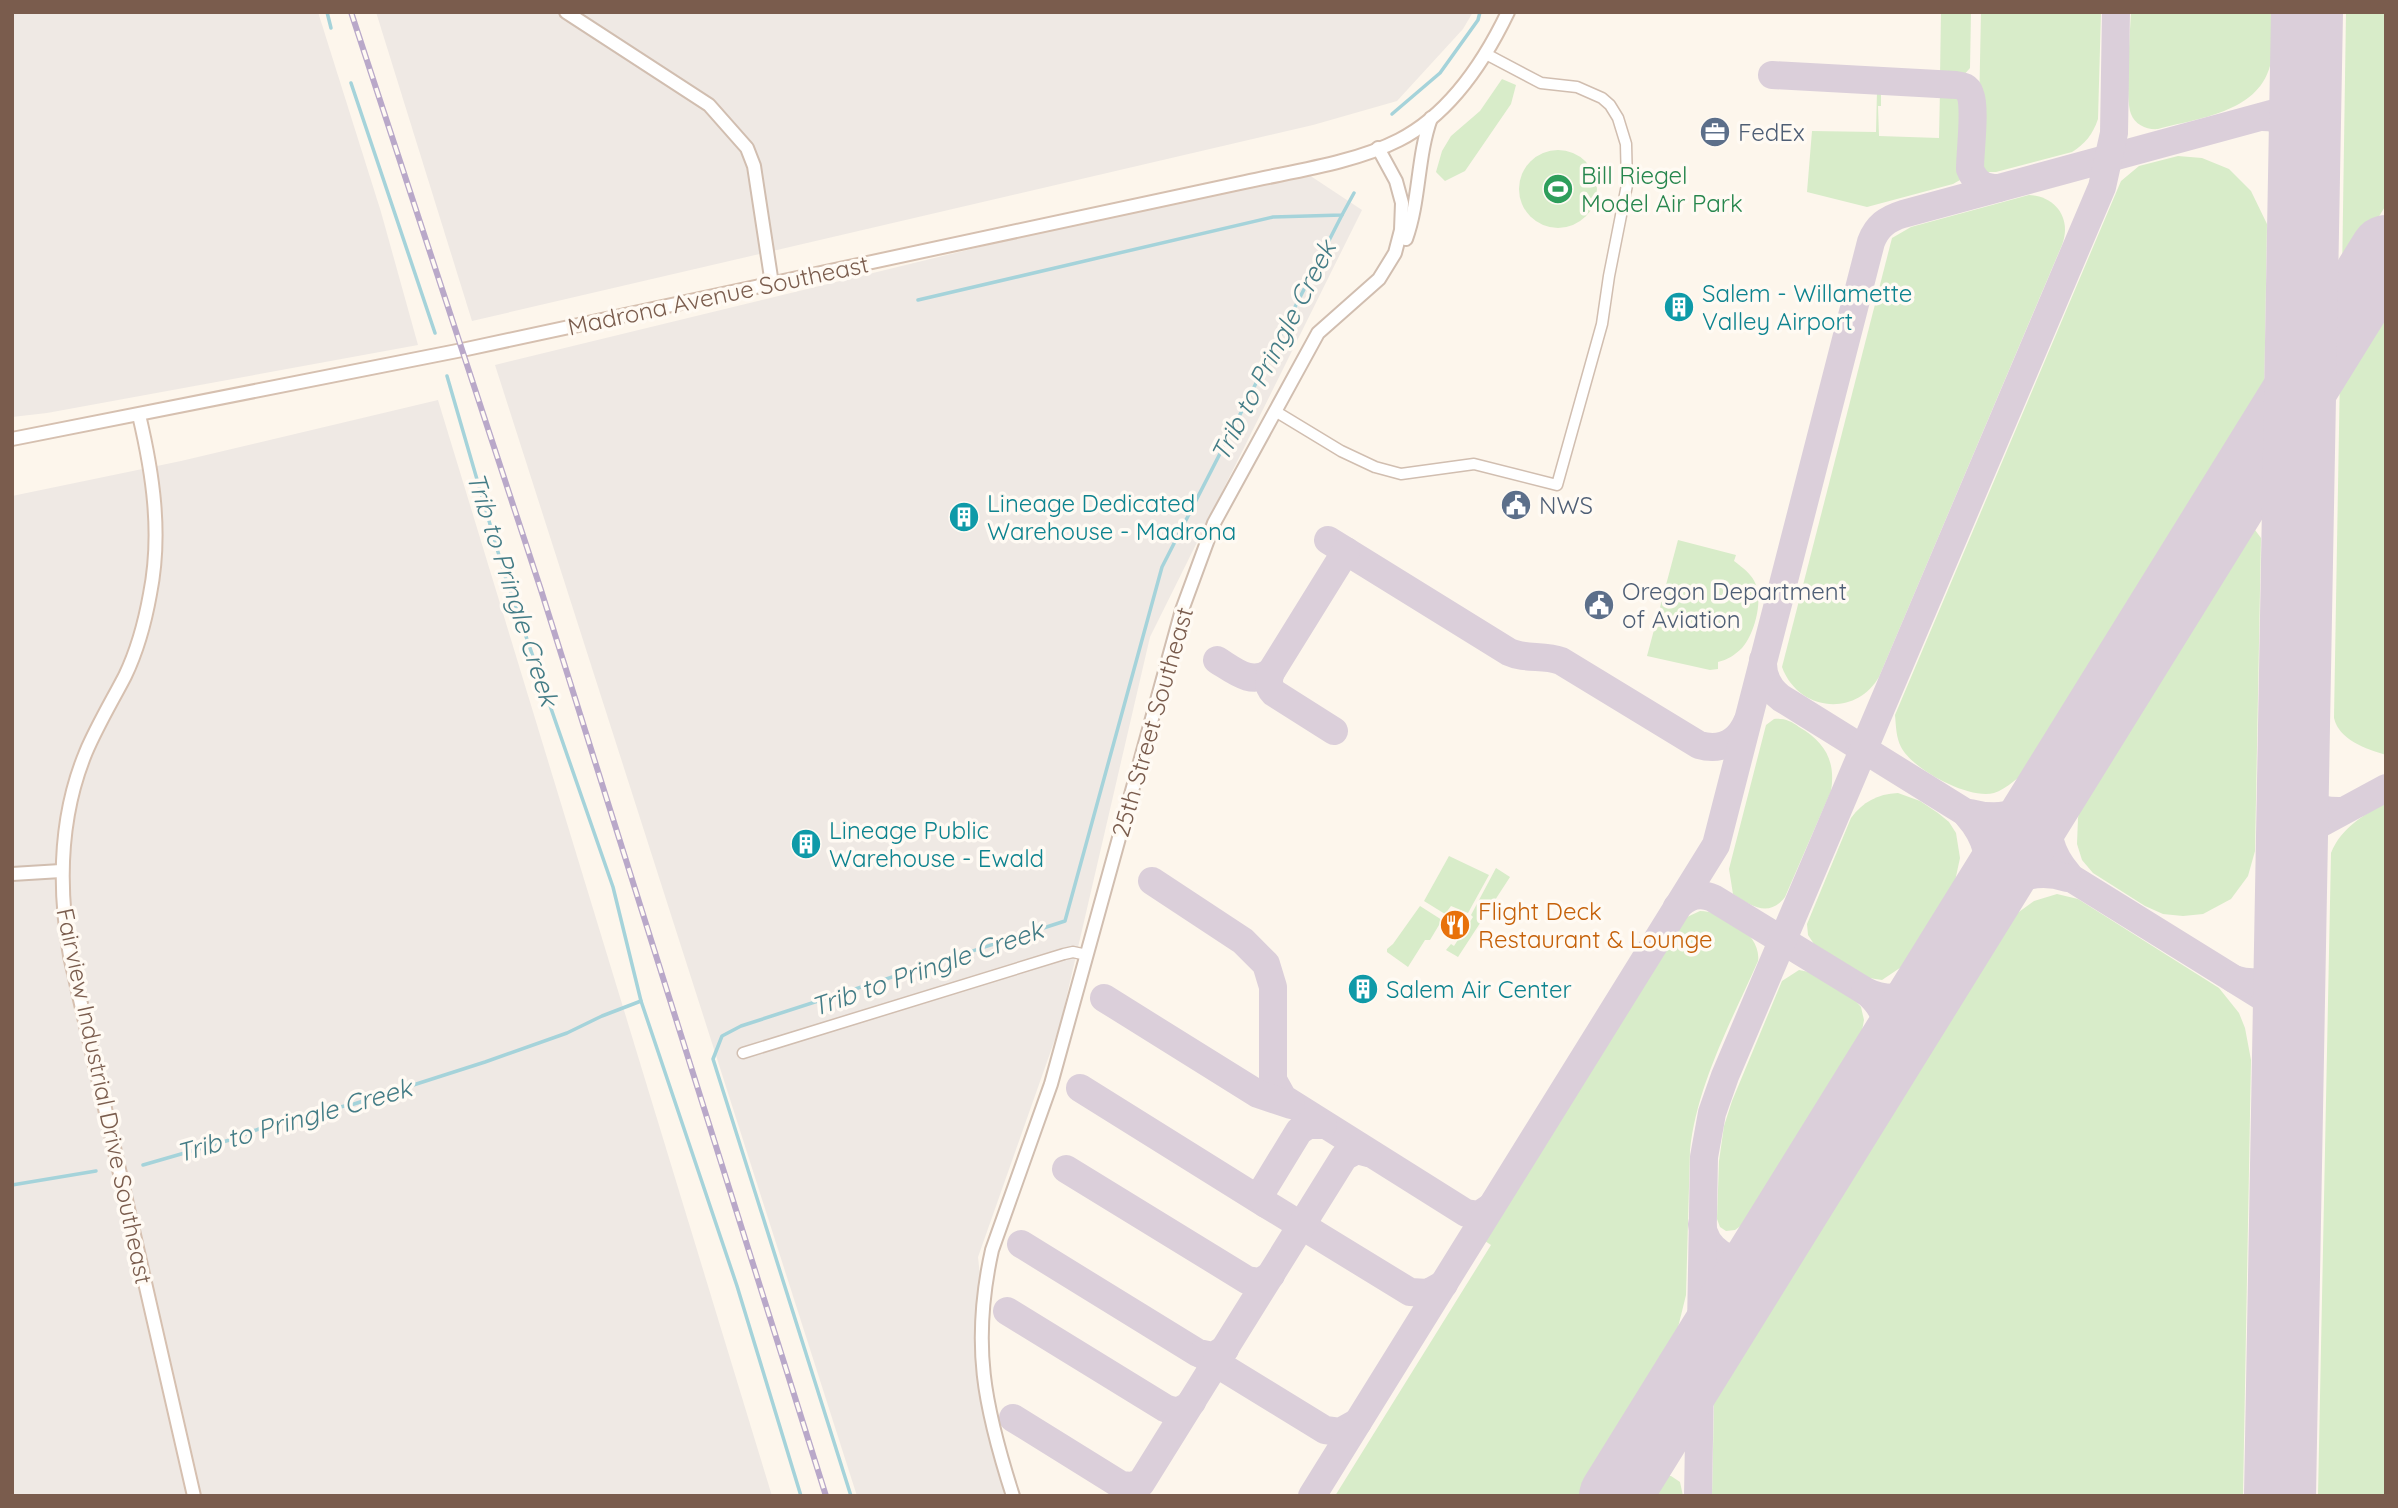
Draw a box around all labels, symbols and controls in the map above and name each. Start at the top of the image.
office icon: FedEx [1698,115,1732,149]
place label: FedEx [1738,117,1805,147]
place label: Bill Riegel Model Air Park [1581,160,1743,218]
sports icon: Bill Riegel Model Air Park [1541,172,1575,206]
water label: Trib to Pringle Creek [1203,233,1344,467]
street label: Madrona Avenue Southeast [565,248,871,342]
place label: Salem - Willamette Valley Airport [1702,278,1912,336]
building icon: Salem - Willamette Valley Airport [1662,290,1696,324]
water label: Trib to Pringle Creek [460,468,567,712]
place label: Lineage Dedicated Warehouse - Madrona [987,488,1236,546]
public building icon: NWS [1499,488,1533,522]
place label: NWS [1539,490,1593,520]
building icon: Lineage Dedicated Warehouse - Madrona [947,500,981,534]
place label: Oregon Department of Aviation [1622,576,1847,634]
public building icon: Oregon Department of Aviation [1582,588,1616,622]
street label: 25th Street Southeast [1105,604,1199,840]
place label: Lineage Public Warehouse - Ewald [829,815,1044,873]
building icon: Lineage Public Warehouse - Ewald [789,827,823,861]
place label: Flight Deck Restaurant & Lounge [1478,896,1713,954]
street label: Fairview Industrial Drive Southeast [50,905,160,1287]
restaurant icon: Flight Deck Restaurant & Lounge [1438,908,1472,942]
water label: Trib to Pringle Creek [806,912,1050,1023]
building icon: Salem Air Center [1346,972,1380,1006]
place label: Salem Air Center [1386,974,1572,1004]
water label: Trib to Pringle Creek [172,1070,418,1169]

